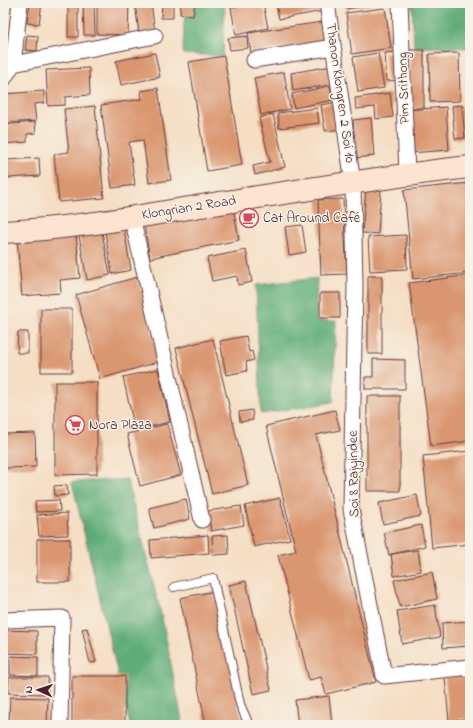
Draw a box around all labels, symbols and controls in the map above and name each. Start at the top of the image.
street label: Thanon Klongren 2 Soi 10 [319,22,360,164]
street label: Pim Srithong [392,52,417,124]
street label: Klongrian 2 Road [140,190,238,227]
cafe icon: Cat Around Café [238,207,260,229]
place label: Cat Around Café [263,208,361,229]
supermarket icon: Nora Plaza [64,414,86,436]
place label: Nora Plaza [89,415,152,436]
street label: Soi 8 Rajyindee [343,430,366,518]
north arrow [18,670,58,710]
text: N [21,685,37,694]

